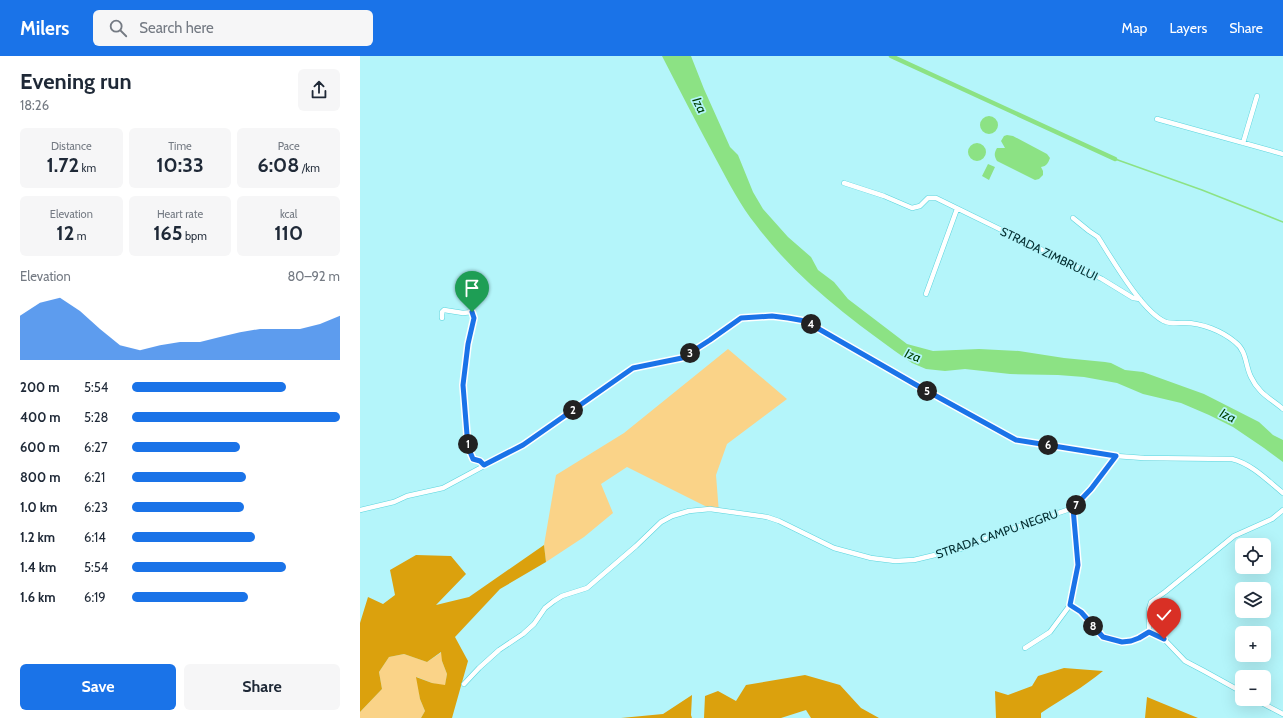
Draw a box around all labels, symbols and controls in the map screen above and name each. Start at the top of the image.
search box [93,10,373,46]
text: Milers [20,17,69,40]
icon: search [107,17,129,39]
text: Search here [139,19,214,37]
text: Map [1122,19,1147,37]
text: Layers [1169,19,1207,37]
text: Share [1229,19,1263,37]
text: Evening run [20,68,132,95]
button: share [298,69,340,111]
water label: Iza [689,94,711,116]
text: 18:26 [20,97,49,113]
text: Distance [51,139,92,153]
text: Time [168,139,192,153]
text: Pace [278,139,300,153]
text: 1.72 [46,153,79,177]
text: 10:33 [156,153,204,177]
text: 6:08 [257,153,299,177]
text: km [79,161,96,175]
text: /km [299,161,320,175]
text: Elevation [50,207,93,221]
text: Heart rate [157,207,203,221]
text: kcal [280,207,297,221]
text: 12 [56,221,74,245]
text: 165 [153,221,183,245]
text: 110 [274,221,303,245]
street label: STRADA ZIMBRULUI [998,223,1100,284]
text: m [74,229,86,243]
text: bpm [183,229,207,243]
text: Elevation [20,268,71,284]
text: 80–92 m [287,268,340,284]
pin [455,271,489,312]
icon: arrive [461,277,483,299]
pin: 4 [801,314,821,334]
text: 4 [808,317,814,331]
pin: 3 [680,343,700,363]
water label: Iza [903,345,923,365]
text: 3 [687,346,693,360]
text: 200 m [20,379,59,395]
text: 5:54 [84,379,108,395]
pin: 5 [917,381,937,401]
text: 5 [924,384,930,398]
pin: 2 [563,400,583,420]
text: 2 [570,403,576,417]
water label: Iza [1217,404,1239,426]
text: 400 m [20,409,61,425]
text: 5:28 [84,409,108,425]
pin: 1 [458,434,478,454]
pin: 6 [1038,435,1058,455]
text: 1 [466,437,470,451]
text: 6 [1045,438,1051,452]
text: 600 m [20,439,60,455]
text: 6:27 [84,439,107,455]
text: 800 m [20,469,60,485]
text: 6:21 [84,469,105,485]
pin: 7 [1066,495,1086,515]
text: 7 [1073,498,1079,512]
text: 1.0 km [20,499,57,515]
text: 6:23 [84,499,108,515]
street label: STRADA CAMPU NEGRU [934,506,1060,562]
text: 1.2 km [20,529,55,545]
text: 6:14 [84,529,106,545]
map controls [1235,538,1271,706]
button: locate [1235,538,1271,574]
text: 1.4 km [20,559,56,575]
text: 5:54 [84,559,108,575]
button: layers [1235,582,1271,618]
text: 1.6 km [20,589,56,605]
text: 6:19 [84,589,106,605]
pin [1147,598,1181,639]
icon: check [1153,604,1175,626]
pin: 8 [1083,616,1103,636]
text: 8 [1090,619,1096,633]
button: + [1235,626,1271,662]
button: Save [20,664,176,710]
button: Share [184,664,340,710]
button: − [1235,670,1271,706]

